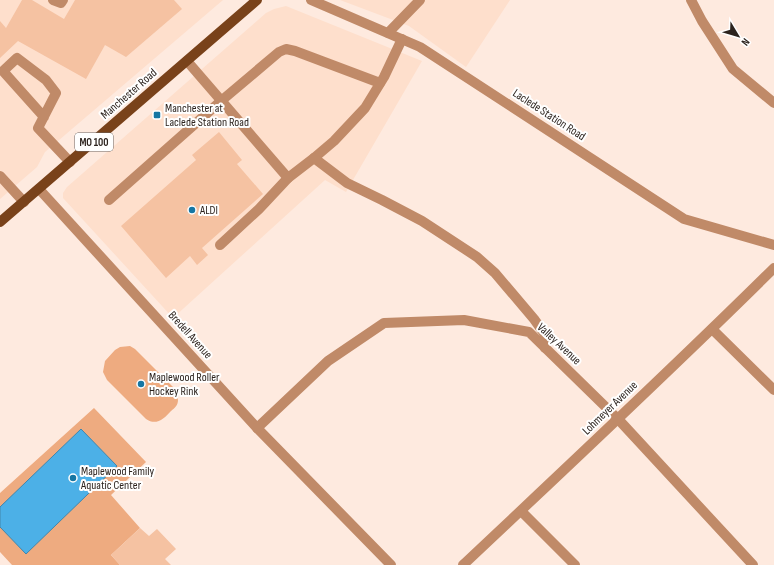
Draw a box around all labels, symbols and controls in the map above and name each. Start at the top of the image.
north arrow [718,16,758,56]
text: N [738,36,752,48]
street label: Manchester Road [98,65,160,123]
street label: Laclede Station Road [510,86,588,144]
place label: Manchester at Laclede Station Road [165,101,249,130]
marker: Manchester at Laclede Station Road [152,110,162,120]
road number: MO 100 [75,133,113,151]
place label: ALDI [199,203,218,218]
marker: ALDI [187,205,197,215]
street label: Bredell Avenue [165,308,215,362]
street label: Valley Avenue [534,320,584,368]
place label: Maplewood Roller Hockey Rink [149,370,220,399]
street label: Lohmeyer Avenue [579,378,641,438]
marker: Maplewood Roller Hockey Rink [136,379,146,389]
place label: Maplewood Family Aquatic Center [80,464,154,493]
marker: Maplewood Family Aquatic Center [68,473,78,483]

